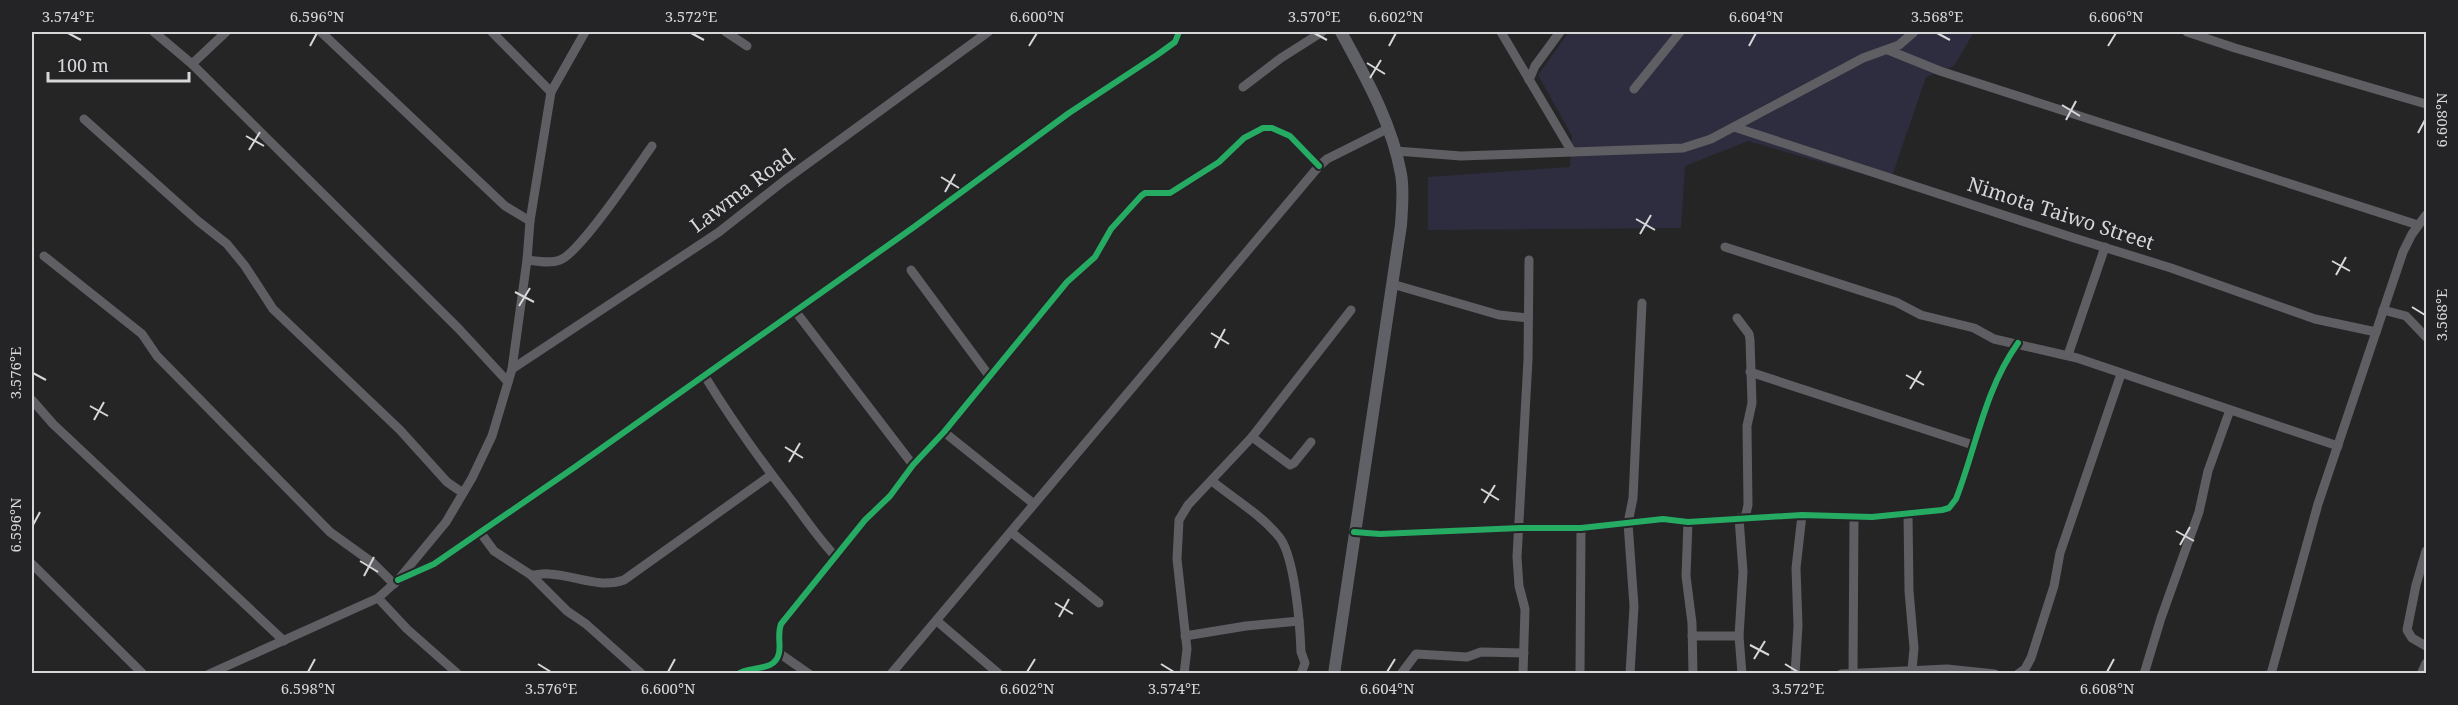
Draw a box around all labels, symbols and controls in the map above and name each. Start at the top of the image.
text: 3.574°E [42,6,94,26]
text: 6.596°N [290,6,345,26]
text: 3.572°E [665,6,717,26]
text: 6.600°N [1010,6,1065,26]
text: 3.570°E [1288,6,1340,26]
text: 6.602°N [1369,6,1424,26]
text: 6.604°N [1729,6,1784,26]
text: 3.568°E [1911,6,1963,26]
text: 6.606°N [2089,6,2144,26]
scale bar [48,45,189,83]
text: 100 m [57,53,109,77]
text: 6.608°N [2431,92,2451,147]
street label: Lawma Road [684,142,800,238]
street label: Nimota Taiwo Street [1964,170,2158,256]
text: 3.568°E [2431,289,2451,341]
text: 3.576°E [5,347,25,399]
text: 6.596°N [5,497,25,552]
text: 6.598°N [281,678,336,698]
text: 3.576°E [525,678,577,698]
text: 6.600°N [641,678,696,698]
text: 6.602°N [1000,678,1055,698]
text: 3.574°E [1148,678,1200,698]
text: 6.604°N [1360,678,1415,698]
text: 3.572°E [1772,678,1824,698]
text: 6.608°N [2080,678,2135,698]

